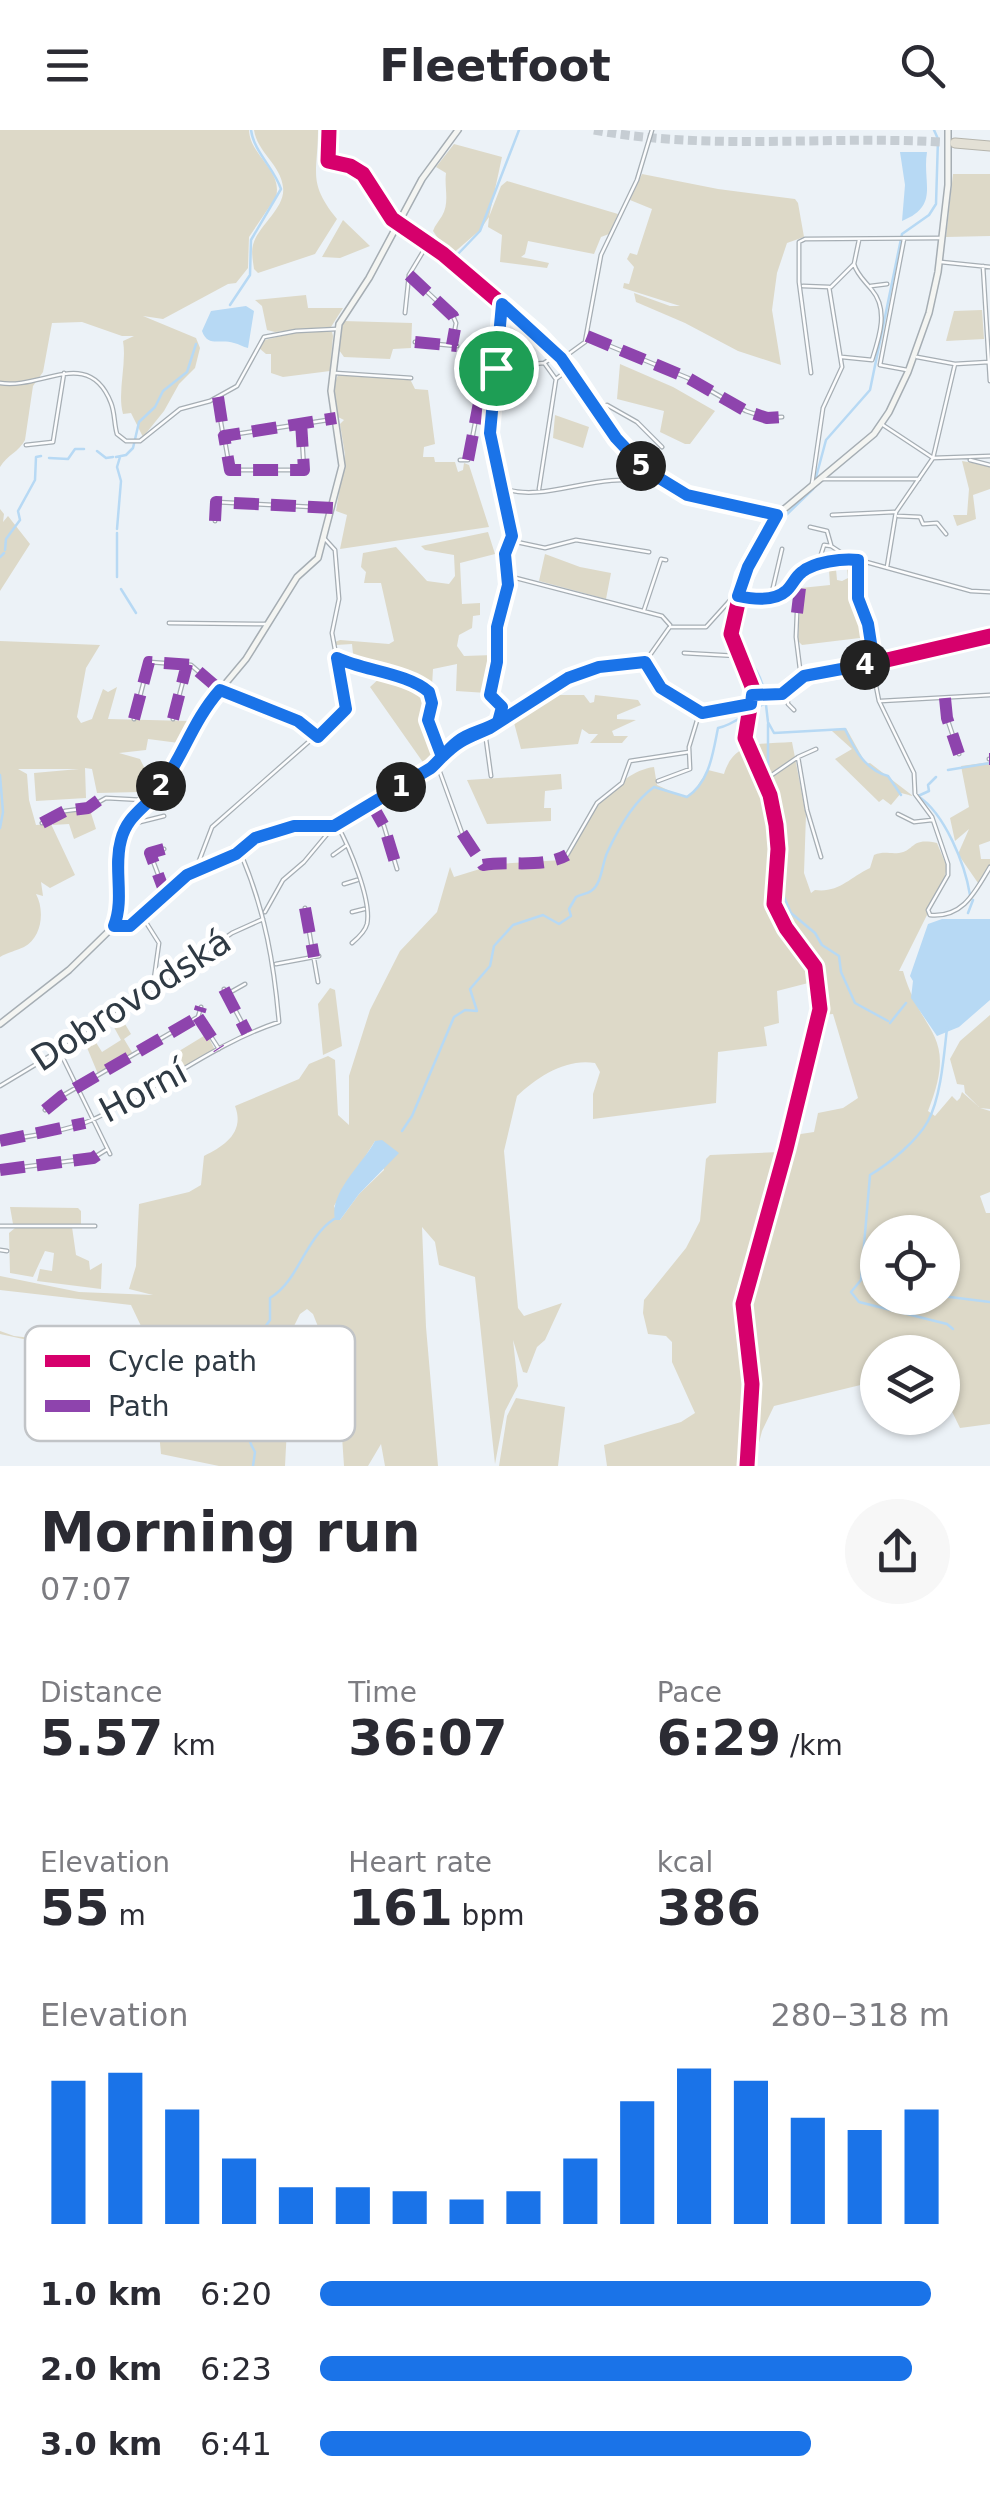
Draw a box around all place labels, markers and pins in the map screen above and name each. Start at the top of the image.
pin [454,326,539,411]
pin: 5 [616,441,666,491]
pin: 4 [840,640,890,690]
pin: 2 [136,761,186,811]
pin: 1 [376,762,426,812]

